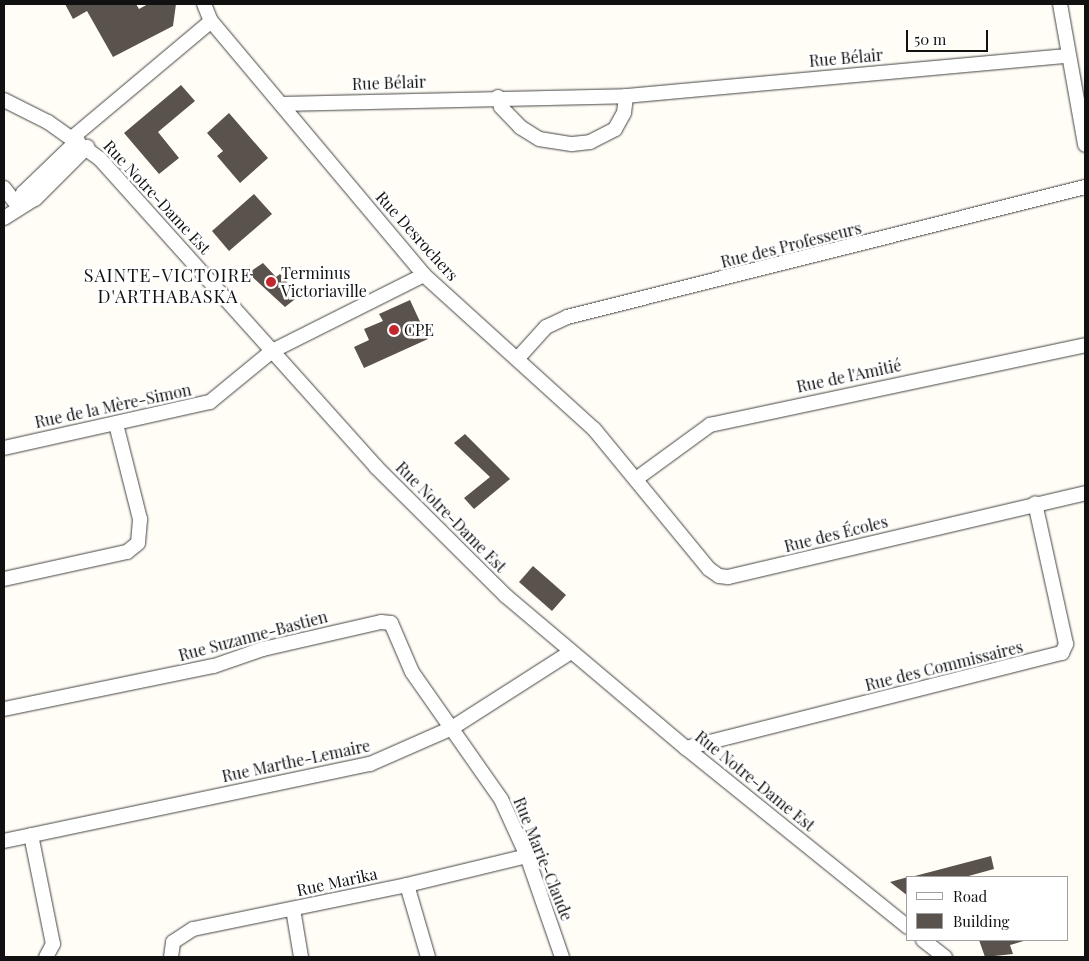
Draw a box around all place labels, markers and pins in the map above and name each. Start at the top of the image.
place label: Terminus Victoriaville [281,263,367,301]
marker: Terminus Victoriaville [265,276,277,288]
place label: CPE [404,320,434,340]
marker: CPE [388,324,400,336]

